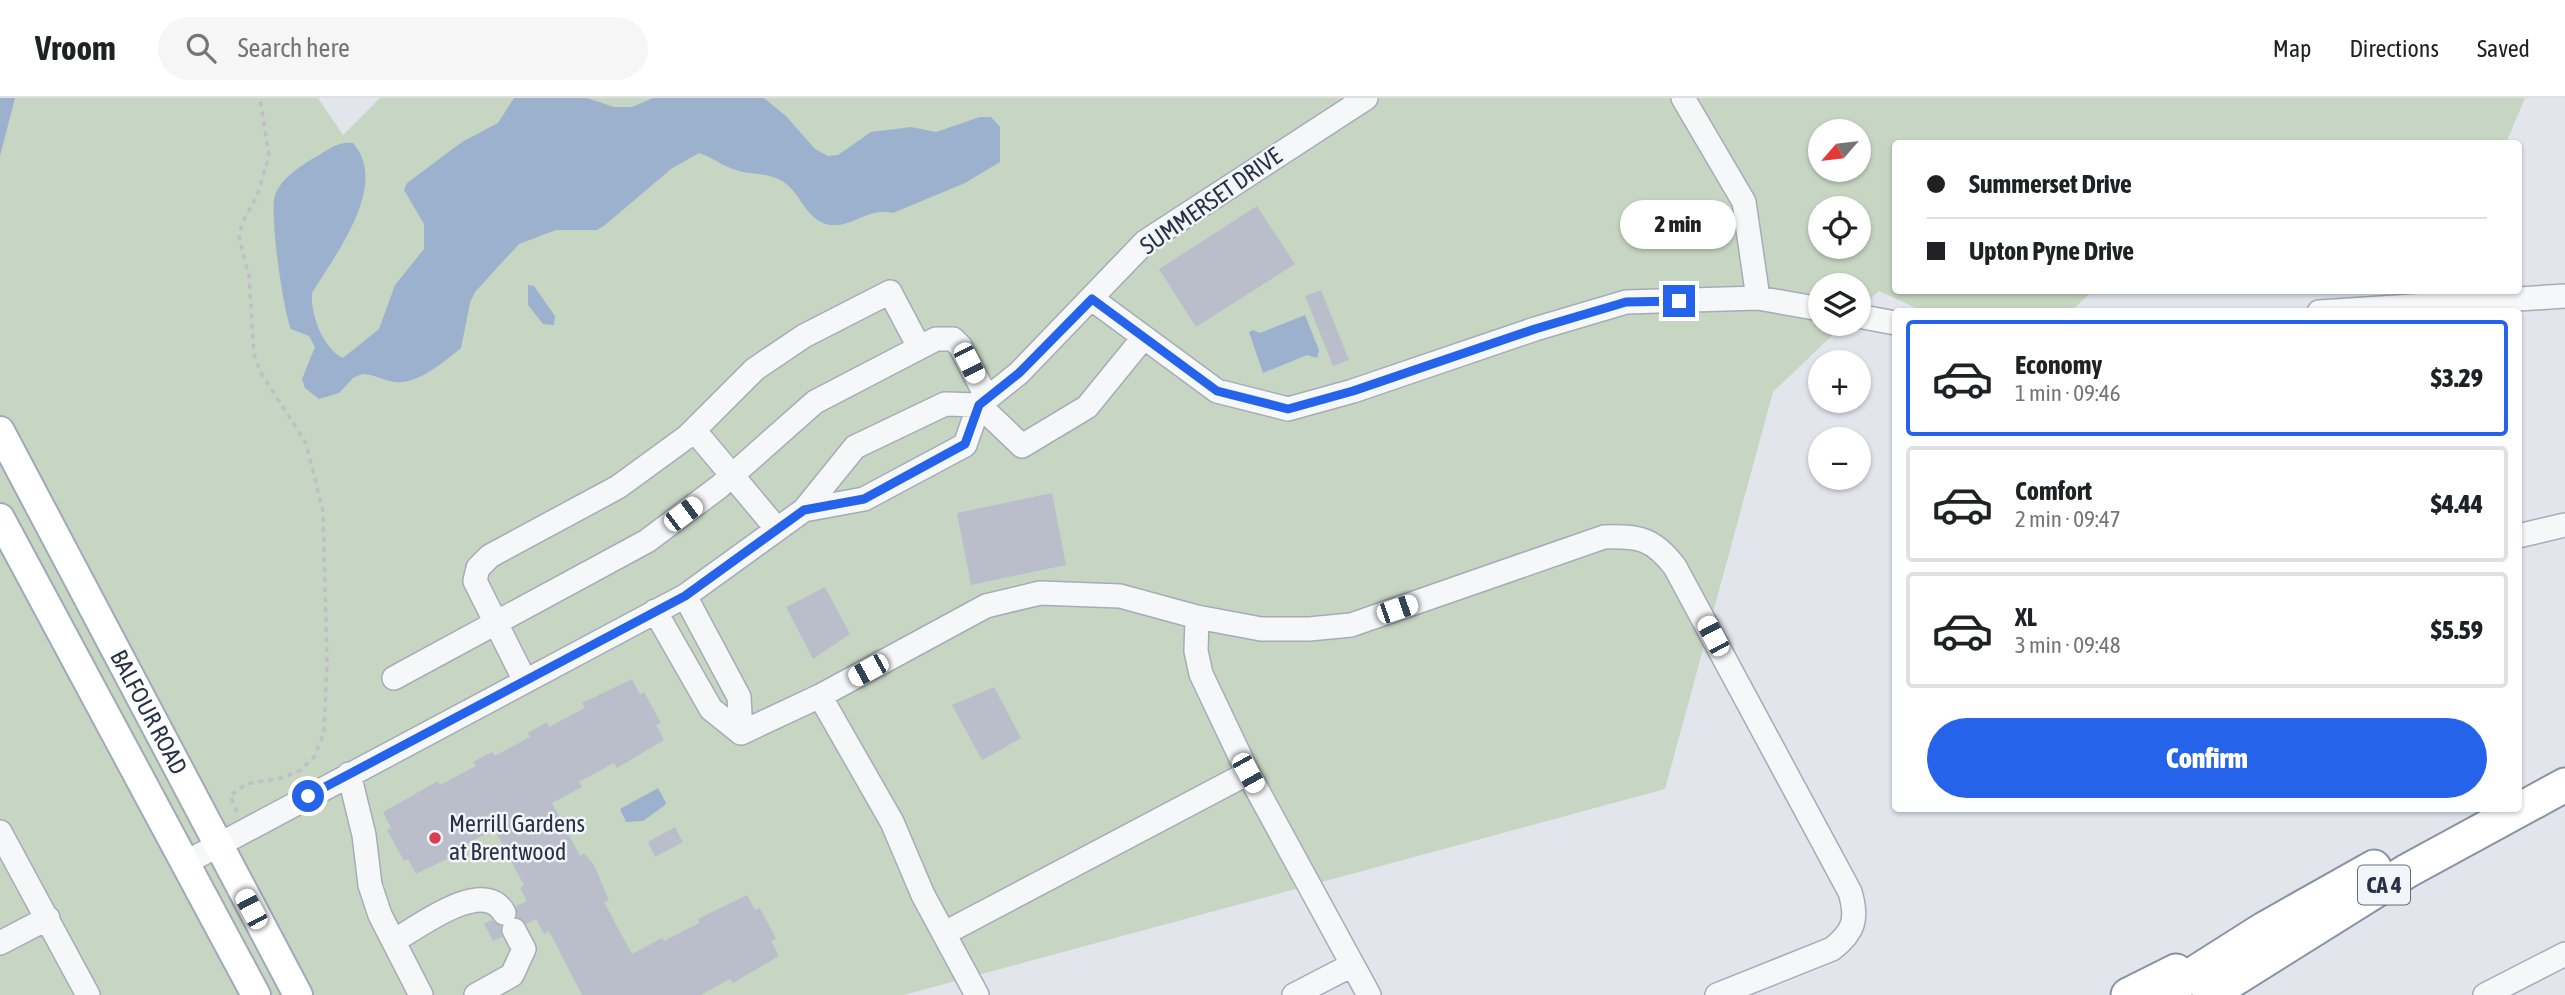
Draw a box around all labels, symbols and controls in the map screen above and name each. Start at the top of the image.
search box [158,17,648,80]
text: Vroom [35,29,116,67]
icon: search [182,29,220,67]
text: Search here [238,33,350,63]
text: Map [2273,35,2311,62]
text: Directions [2349,35,2439,62]
text: Saved [2477,35,2530,62]
north arrow [1808,119,1871,182]
map controls [1808,119,1871,490]
street label: SUMMERSET DRIVE [1135,142,1287,259]
text: Summerset Drive [1969,169,2132,199]
button: locate [1808,196,1871,259]
callout: 2 min [1621,200,1737,248]
text: 2 min [1655,211,1701,237]
text: Upton Pyne Drive [1969,236,2134,266]
button: layers [1808,273,1871,336]
route end [1663,285,1695,317]
car [951,340,988,386]
icon: car [1931,347,1994,410]
button: + [1808,350,1871,413]
text: Economy [2015,350,2102,380]
text: $3.29 [2431,363,2483,393]
text: 1 min · 09:46 [2015,380,2121,406]
button: − [1808,427,1871,490]
icon: car [1931,473,1994,536]
text: Comfort [2015,476,2092,506]
text: $4.44 [2431,489,2483,519]
car [660,493,707,535]
text: 2 min · 09:47 [2015,506,2121,532]
car [1374,592,1421,626]
icon: car [1931,599,1994,662]
text: XL [2015,602,2037,632]
car [1694,613,1733,659]
text: $5.59 [2431,615,2483,645]
text: 3 min · 09:48 [2015,632,2121,658]
street label: BALFOUR ROAD [105,645,193,779]
car [845,651,892,689]
button: Confirm [1927,718,2487,798]
car [1229,750,1268,796]
route start [292,780,324,812]
place label: Merrill Gardens at Brentwood [449,810,585,865]
marker: Merrill Gardens at Brentwood [427,830,443,846]
road number: CA 4 [2358,866,2410,904]
car [232,886,271,932]

